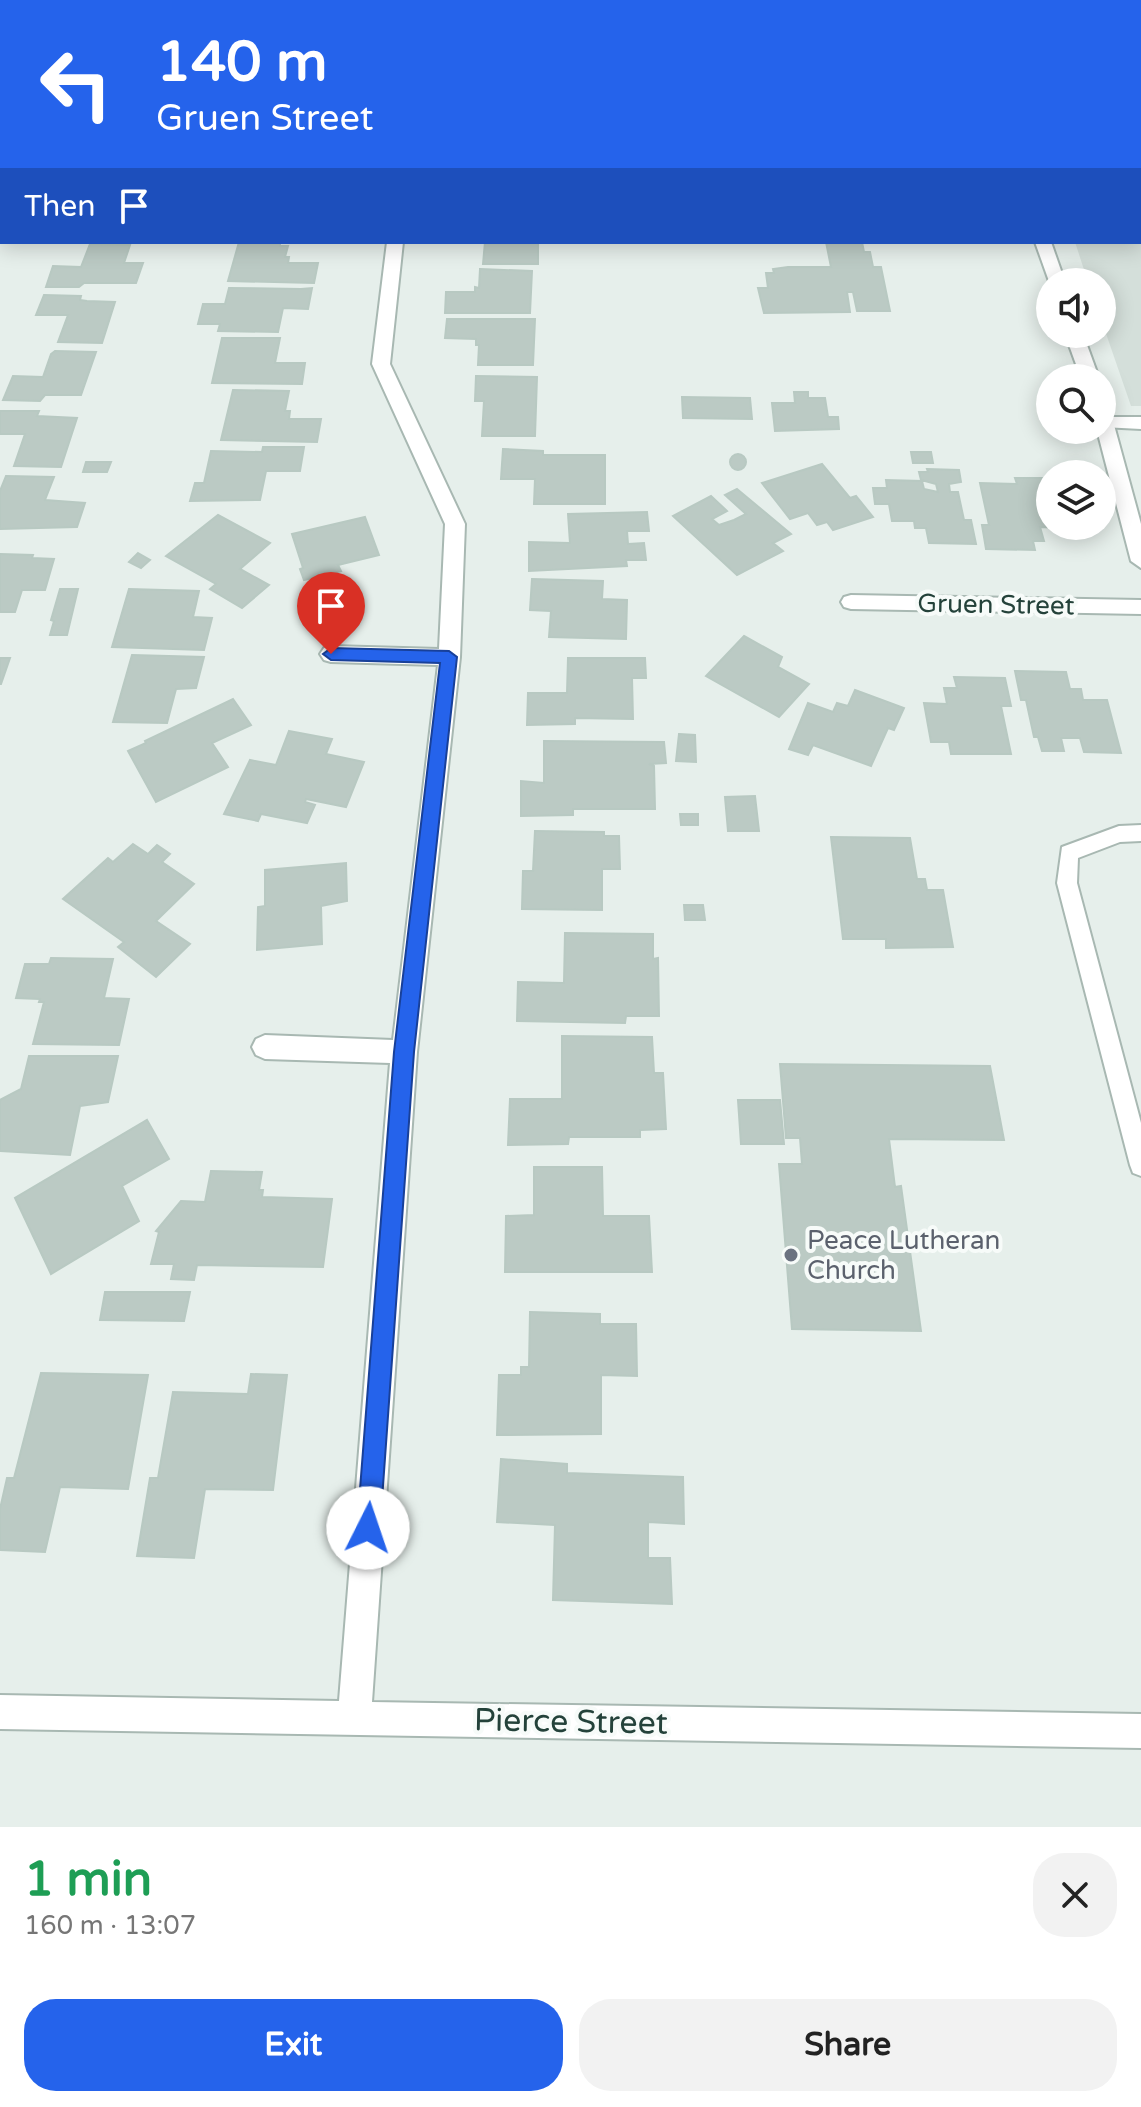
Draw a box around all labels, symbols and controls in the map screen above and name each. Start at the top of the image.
text: 140 m [156,29,327,96]
icon: left [24,32,128,136]
text: Gruen Street [156,97,374,140]
icon: arrive [112,184,156,228]
text: Then [24,188,96,225]
map controls [1036,268,1116,540]
button: sound [1036,268,1116,348]
button: search [1036,364,1116,444]
button: layers [1036,460,1116,540]
pin [297,572,365,654]
icon: arrive [309,584,353,628]
street label: Gruen Street [917,588,1075,621]
place label: Peace Lutheran Church [807,1225,1000,1286]
marker: Peace Lutheran Church [782,1246,800,1264]
position arrow [326,1486,410,1570]
street label: Pierce Street [474,1701,668,1743]
text: 1 min [24,1851,152,1909]
button: close [1033,1853,1117,1937]
text: 160 m · 13:07 [24,1910,196,1941]
button: Exit [24,1999,563,2091]
button: Share [579,1999,1117,2091]

